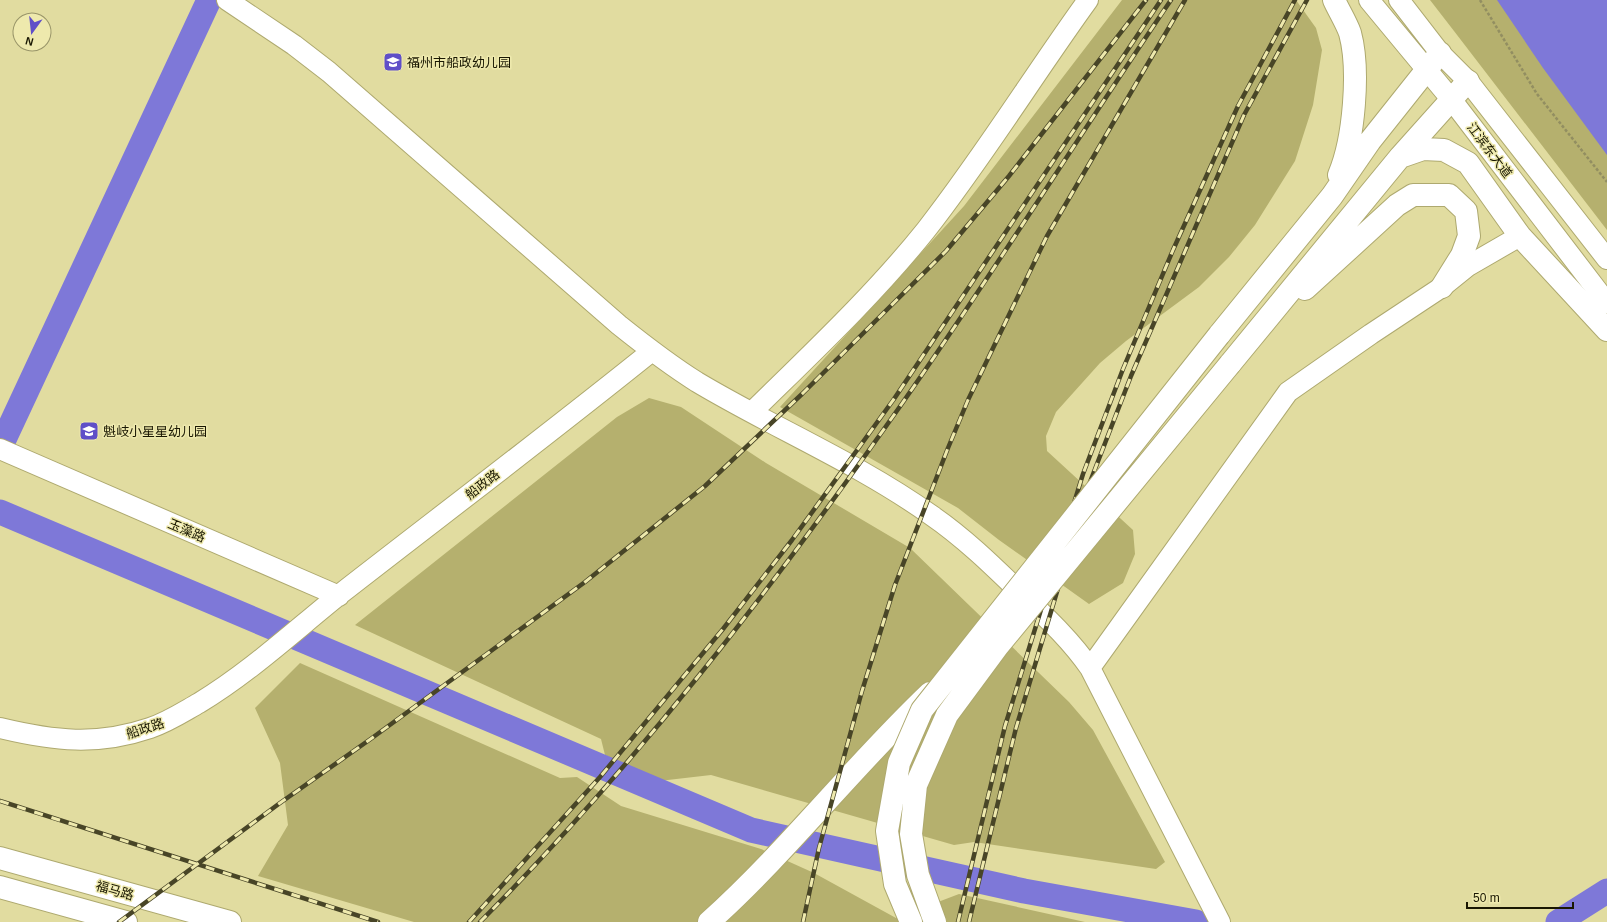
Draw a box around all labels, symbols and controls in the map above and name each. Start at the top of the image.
north arrow [12,12,52,52]
text: N [24,35,35,48]
school or university icon: 福州市船政幼儿园 [382,51,404,73]
place label: 福州市船政幼儿园 [407,55,511,70]
street label: 江滨东大道 [1464,120,1515,181]
school or university icon: 魁岐小星星幼儿园 [78,420,100,442]
place label: 魁岐小星星幼儿园 [103,424,207,439]
street label: 船政路 [462,466,502,502]
street label: 玉藻路 [166,516,208,545]
street label: 船政路 [124,715,166,742]
street label: 福马路 [94,878,136,903]
scale bar [1467,884,1573,910]
text: 50 m [1473,891,1500,905]

